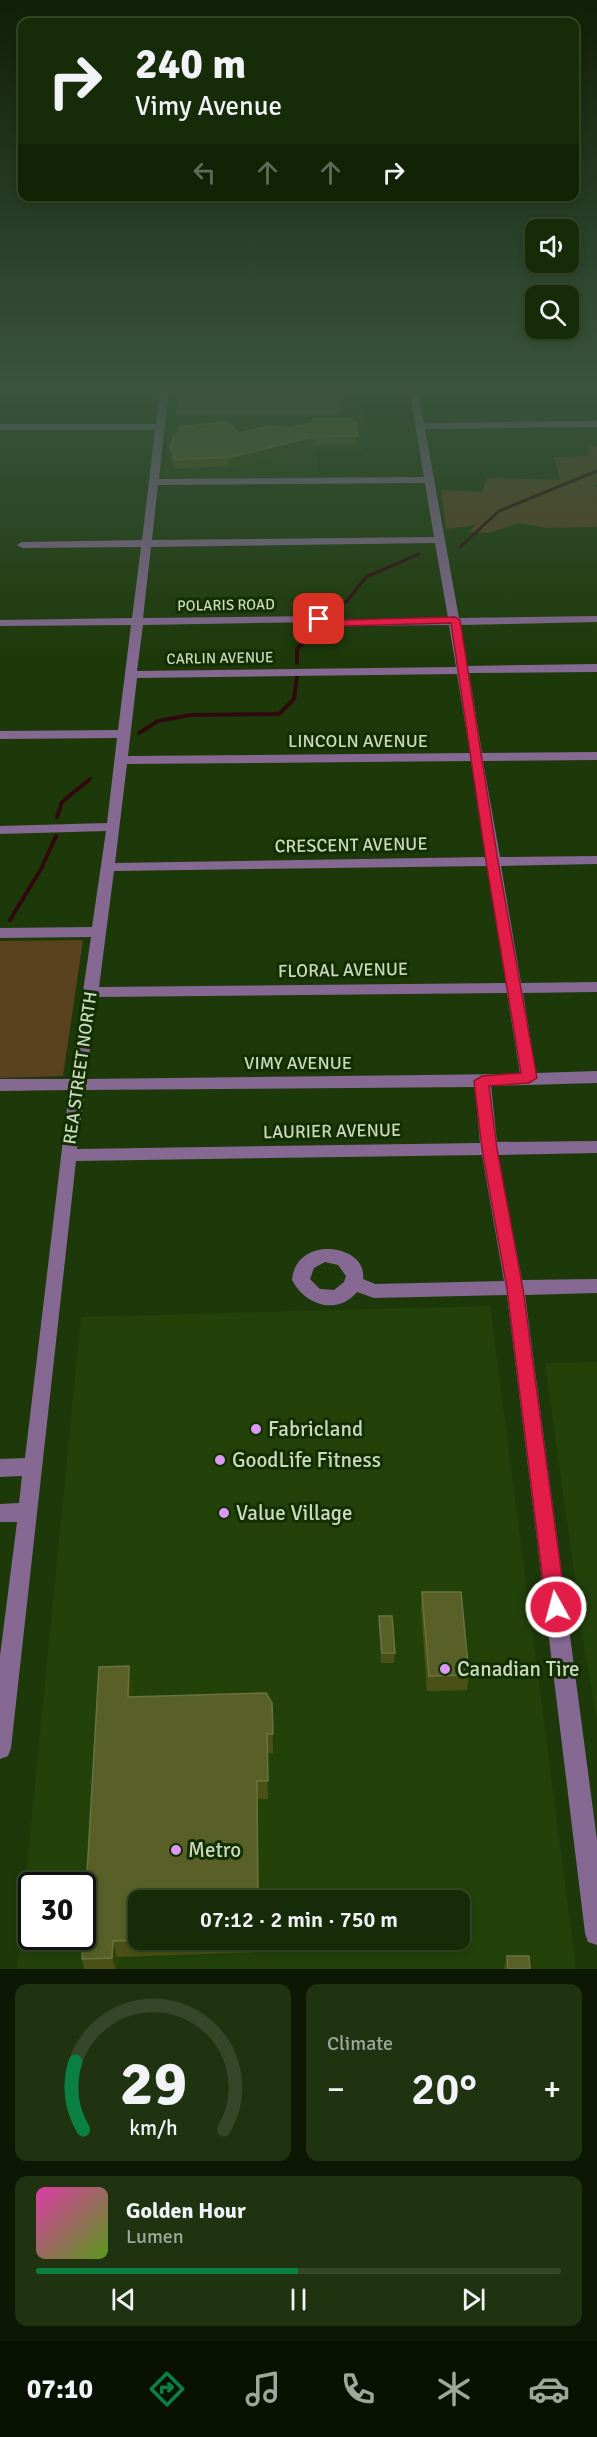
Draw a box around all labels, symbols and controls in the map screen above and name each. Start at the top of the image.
text: 240 m [135,39,246,90]
icon: right [36,42,114,120]
text: Vimy Avenue [135,90,282,123]
icon: left [188,156,221,189]
icon: ahead [251,156,284,189]
icon: ahead [314,156,347,189]
icon: right [377,156,410,189]
map controls [525,219,579,339]
button: sound [525,219,579,273]
button: search [525,285,579,339]
pin [293,593,344,644]
street label: POLARIS ROAD [177,595,275,615]
icon: arrive [302,602,335,635]
street label: CARLIN AVENUE [166,648,274,668]
street label: LINCOLN AVENUE [288,730,428,752]
street label: CRESCENT AVENUE [274,833,428,857]
street label: FLORAL AVENUE [278,958,408,982]
street label: REA STREET NORTH [58,990,102,1146]
street label: VIMY AVENUE [244,1052,352,1074]
street label: LAURIER AVENUE [263,1119,401,1143]
place label: Fabricland [268,1416,363,1442]
marker: Fabricland [249,1422,263,1436]
place label: GoodLife Fitness [232,1447,381,1473]
marker: GoodLife Fitness [213,1453,227,1467]
place label: Value Village [236,1500,352,1526]
marker: Value Village [217,1506,231,1520]
position arrow [524,1575,588,1639]
place label: Canadian Tire [457,1656,580,1682]
marker: Canadian Tire [438,1662,452,1676]
place label: Metro [188,1837,241,1863]
marker: Metro [169,1843,183,1857]
speed limit sign: 30 [18,1872,96,1950]
text: 07:12 · 2 min · 750 m [200,1906,398,1933]
text: Climate [327,2031,393,2056]
text: 29 [119,2045,187,2122]
text: 20° [411,2062,477,2117]
text: − [327,2069,345,2110]
text: + [543,2069,561,2110]
text: km/h [129,2115,177,2141]
text: Golden Hour [126,2197,246,2224]
text: Lumen [126,2224,184,2249]
icon: previous [107,2283,140,2316]
icon: pause [282,2283,315,2316]
icon: next [457,2283,490,2316]
icon: directions [146,2368,188,2410]
icon: music [242,2368,284,2410]
icon: phone [337,2368,379,2410]
icon: climate [433,2368,475,2410]
icon: car [528,2368,570,2410]
text: 07:10 [27,2373,93,2406]

